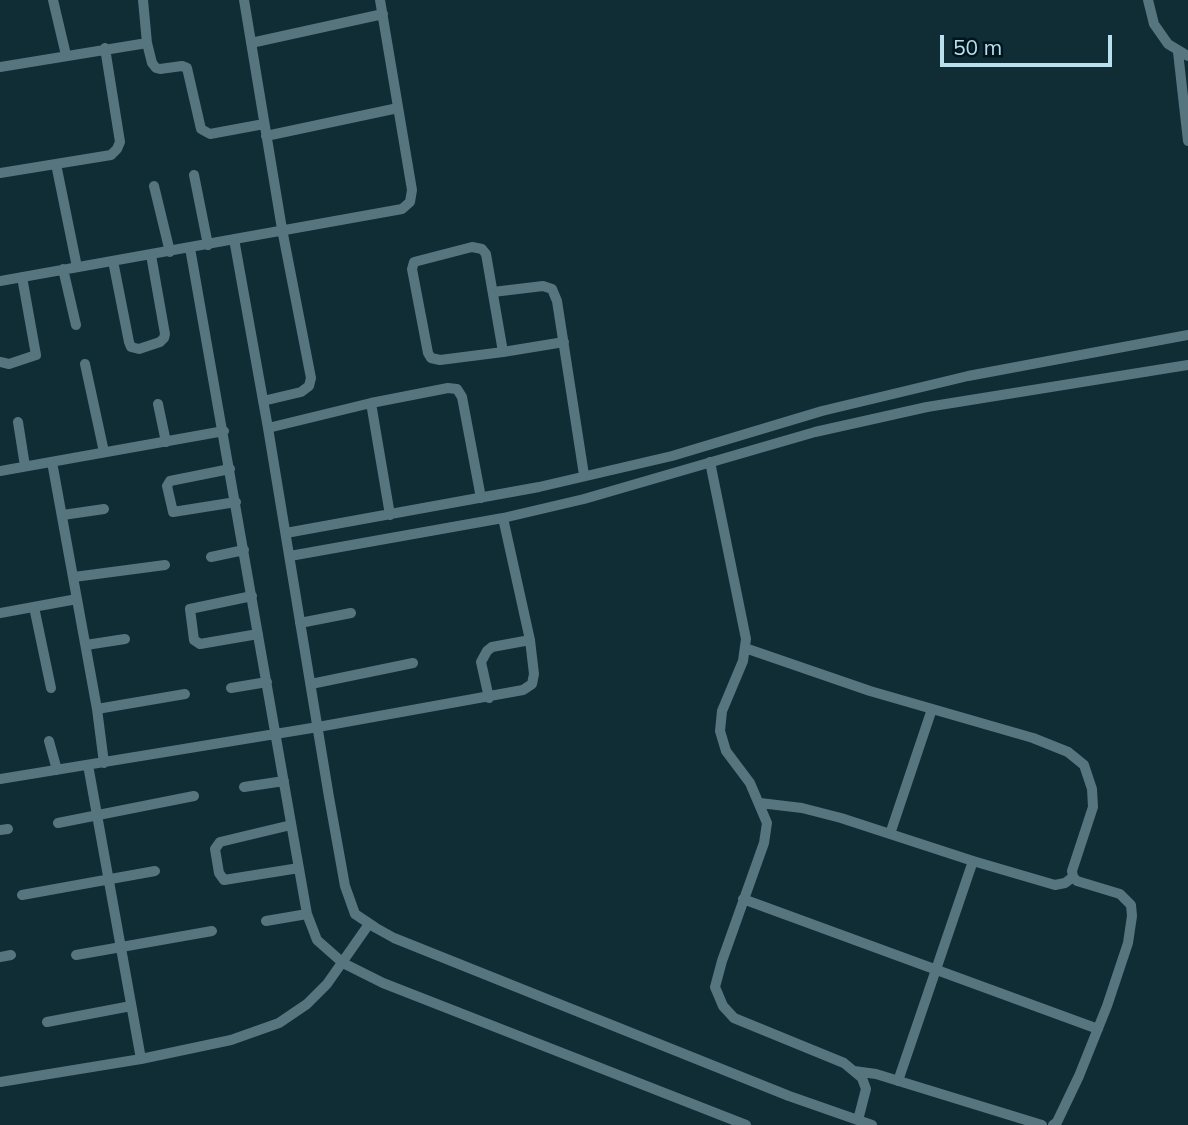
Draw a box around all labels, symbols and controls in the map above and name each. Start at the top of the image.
scale bar [943,21,1114,65]
text: 50 m [953,34,1002,60]

